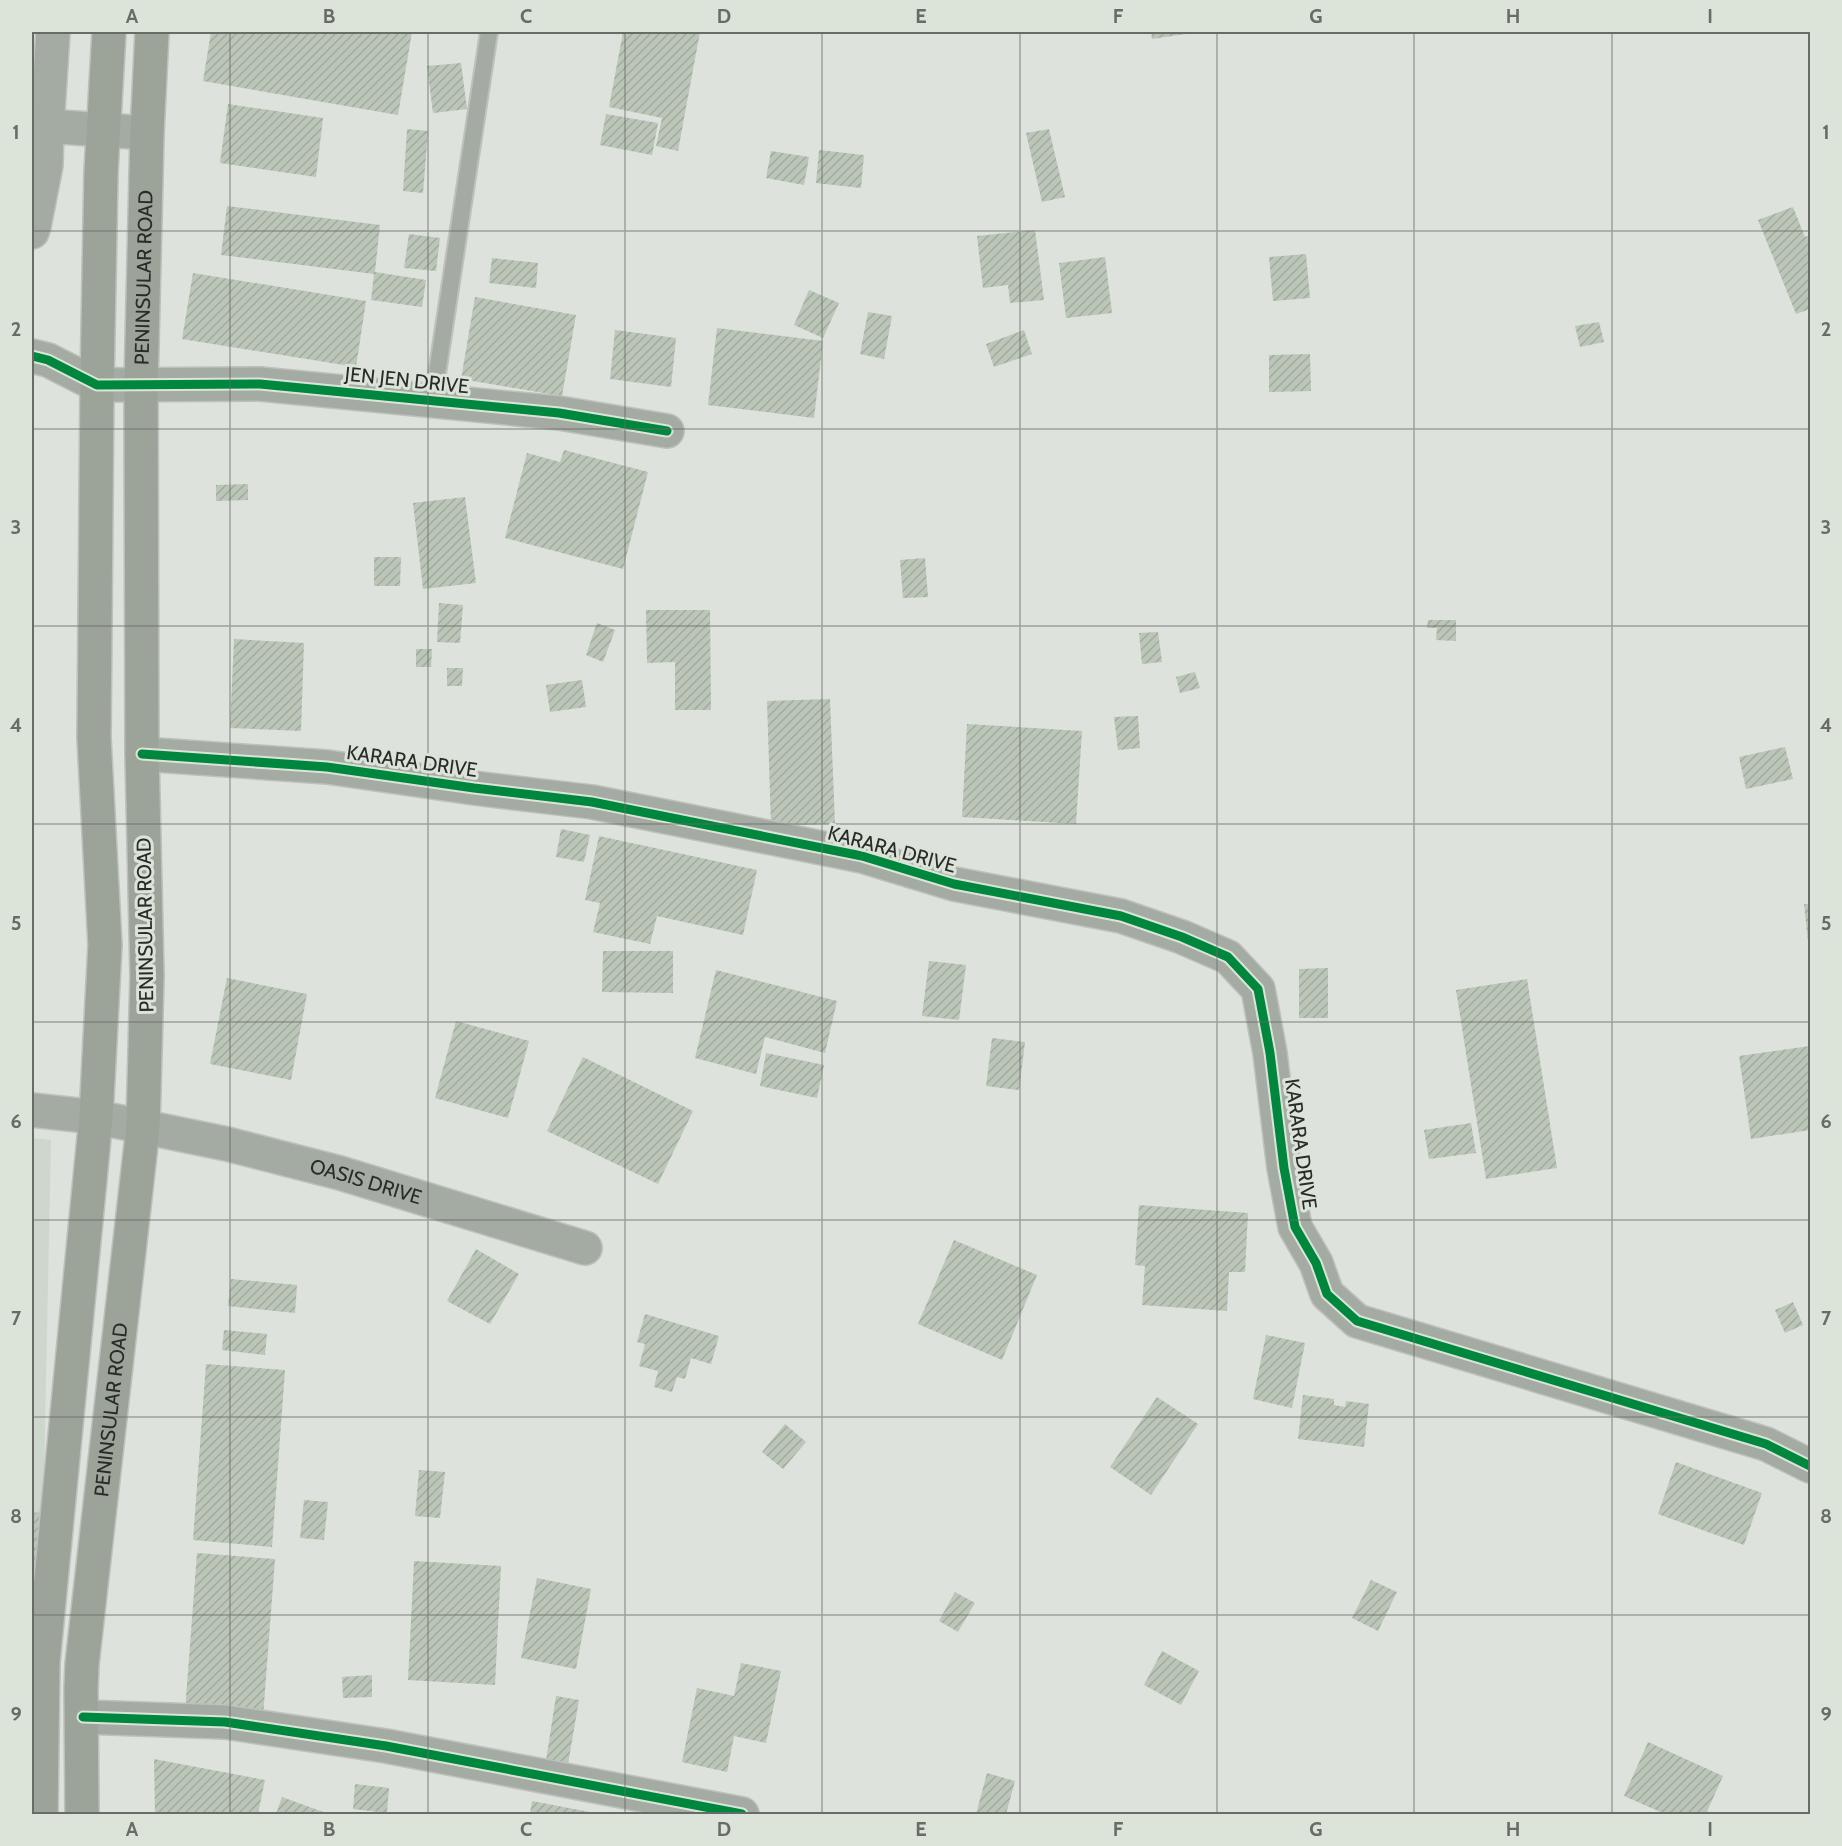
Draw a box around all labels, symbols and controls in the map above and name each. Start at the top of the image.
text: A [126,4,139,28]
text: B [323,4,335,28]
text: C [520,4,532,28]
text: D [717,4,731,28]
text: E [915,4,927,28]
text: F [1113,4,1124,28]
text: G [1309,4,1323,28]
text: H [1506,4,1520,28]
text: I [1707,4,1713,28]
text: 1 [12,120,20,144]
text: 1 [1822,120,1830,144]
street label: PENINSULAR ROAD [129,190,158,365]
text: 2 [11,317,21,341]
text: 2 [1821,317,1831,341]
street label: JEN JEN DRIVE [343,361,470,398]
text: 3 [11,515,21,539]
text: 3 [1821,515,1831,539]
text: 4 [10,713,22,737]
text: 4 [1820,713,1832,737]
street label: KARARA DRIVE [345,740,479,782]
street label: KARARA DRIVE [825,820,959,878]
street label: PENINSULAR ROAD [131,837,159,1013]
text: 5 [11,911,21,935]
text: 5 [1821,911,1831,935]
street label: KARARA DRIVE [1280,1077,1322,1211]
text: 6 [10,1109,22,1133]
text: 6 [1820,1109,1832,1133]
street label: OASIS DRIVE [307,1154,425,1209]
text: 7 [11,1306,22,1330]
text: 7 [1821,1306,1832,1330]
street label: PENINSULAR ROAD [89,1321,133,1498]
text: 8 [10,1504,22,1528]
text: 8 [1820,1504,1832,1528]
text: 9 [10,1702,22,1726]
text: 9 [1820,1702,1832,1726]
text: A [126,1817,139,1841]
text: B [323,1817,335,1841]
text: C [520,1817,532,1841]
text: D [717,1817,731,1841]
text: E [915,1817,927,1841]
text: F [1113,1817,1124,1841]
text: G [1309,1817,1323,1841]
text: H [1506,1817,1520,1841]
text: I [1707,1817,1713,1841]

